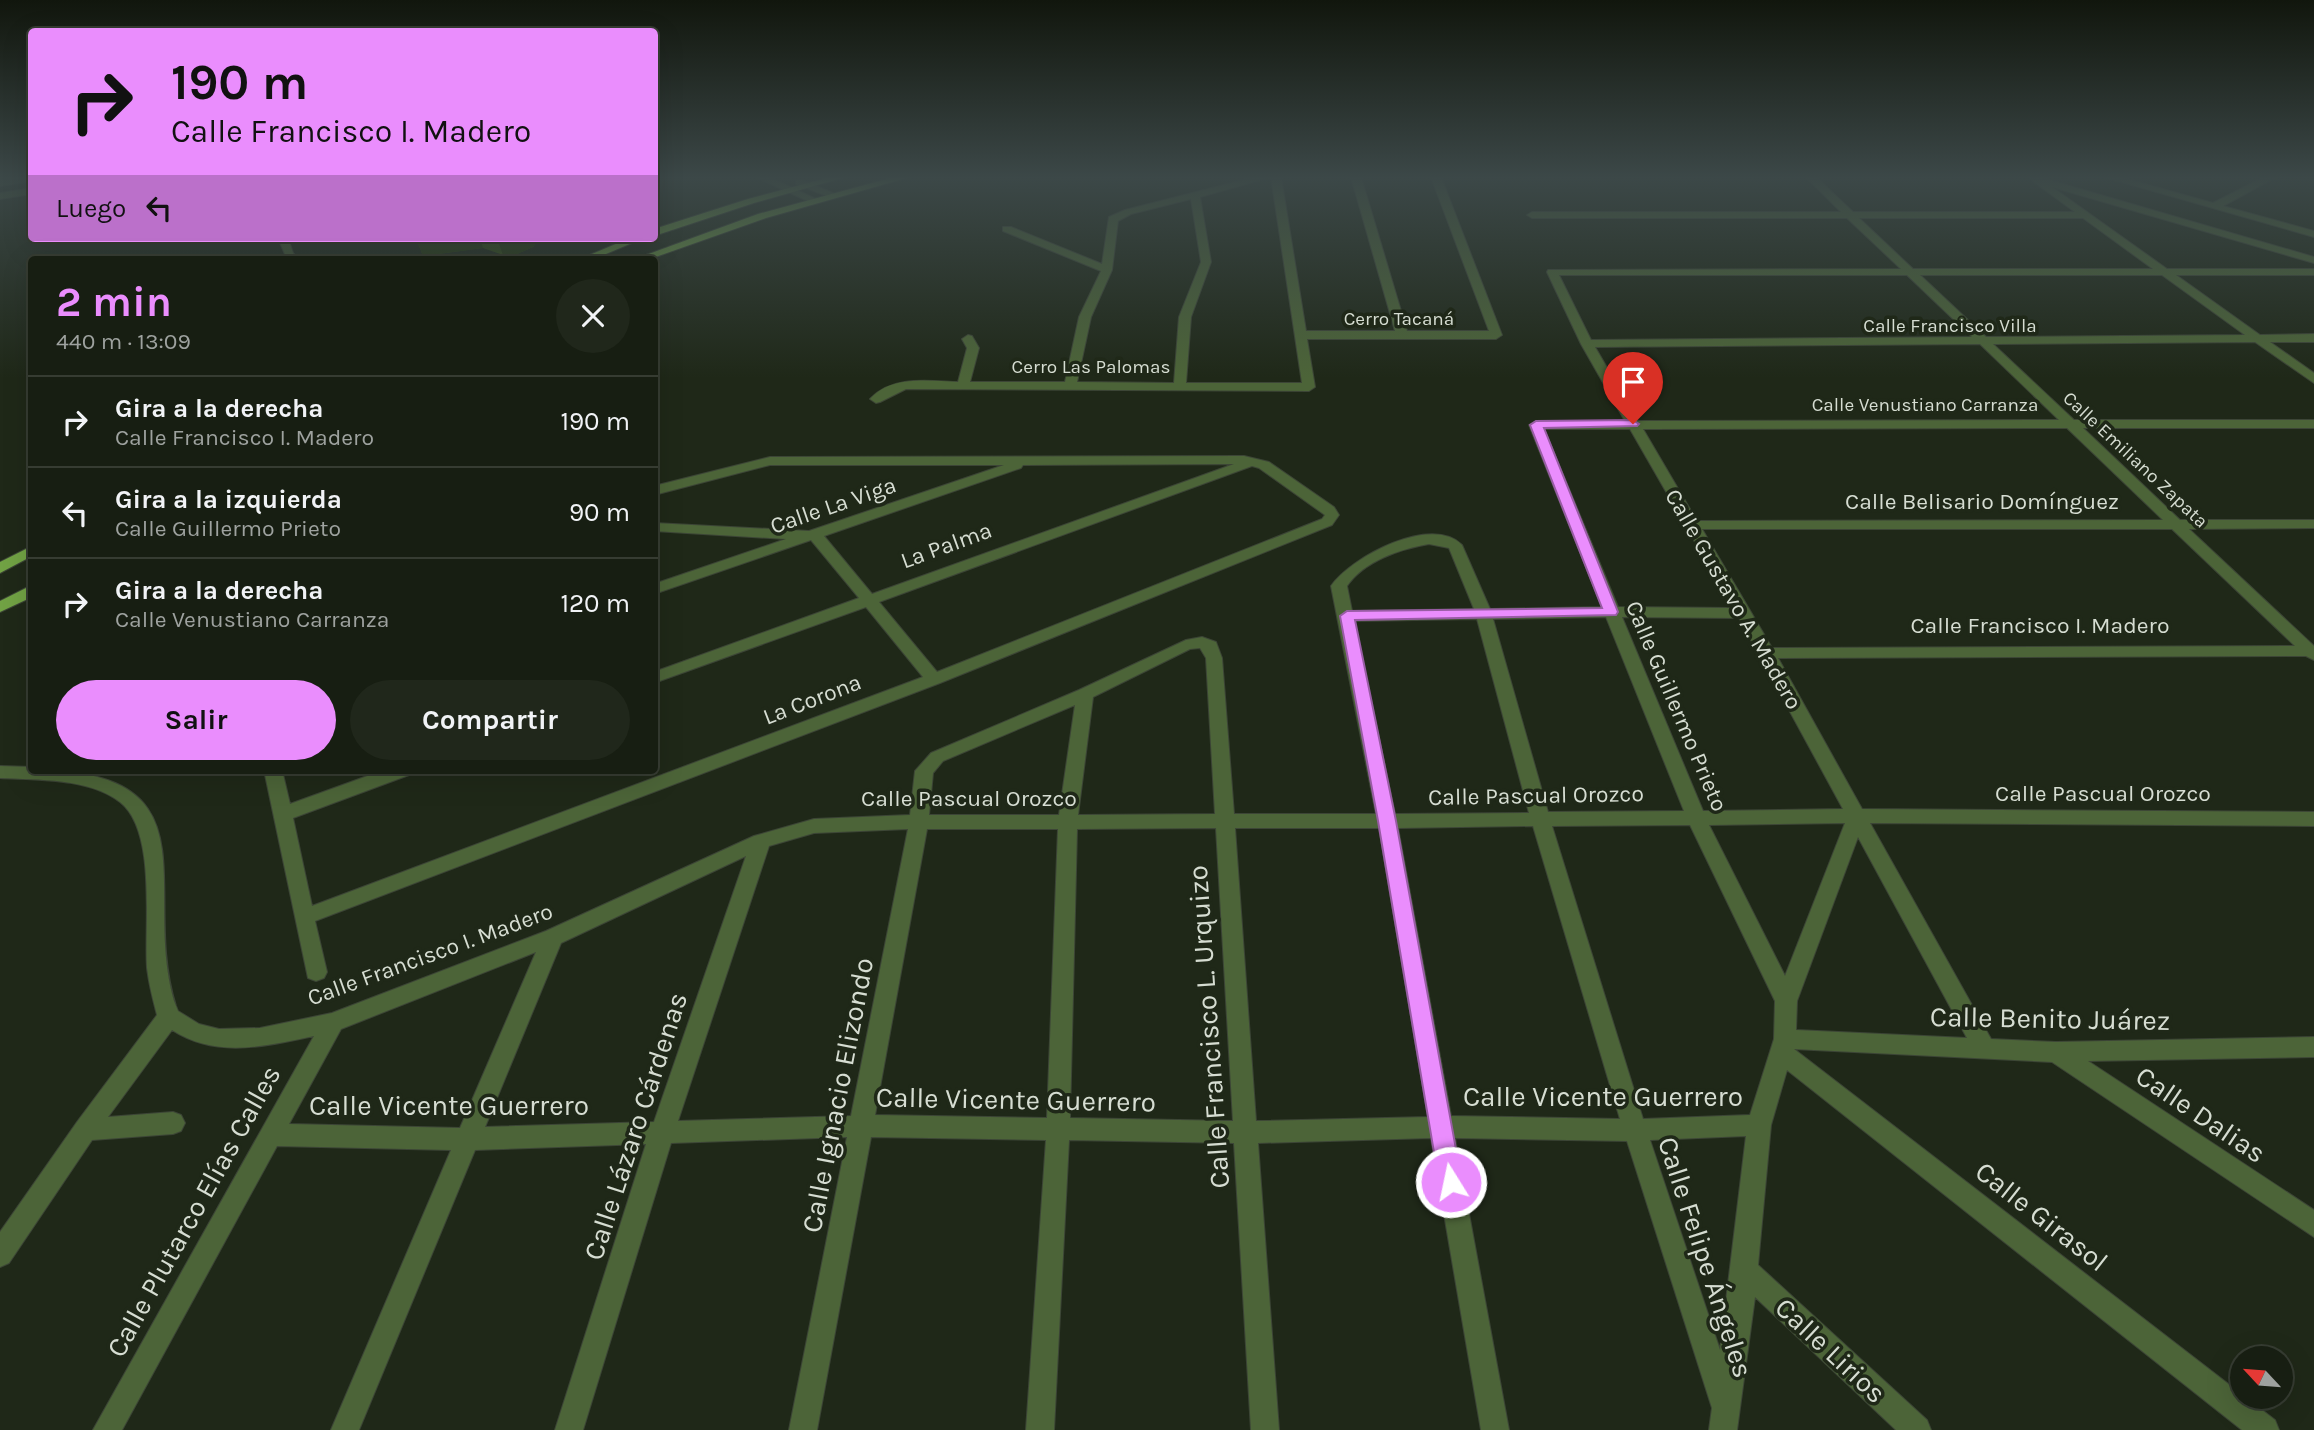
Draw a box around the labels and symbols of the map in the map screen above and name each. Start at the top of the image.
street label: Cerro Tacaná [1344,308,1454,330]
street label: Calle Francisco Villa [1863,315,2037,337]
pin [1603,352,1663,424]
street label: Cerro Las Palomas [1012,356,1170,378]
street label: Calle Emiliano Zapata [2058,387,2212,533]
street label: Calle Venustiano Carranza [1812,394,2038,416]
street label: Calle La Viga [767,471,900,540]
street label: Calle Gustavo A. Madero [1659,484,1808,714]
street label: Calle Belisario Domínguez [1845,488,2119,515]
street label: La Palma [897,517,995,574]
street label: Calle Guillermo Prieto [1620,597,1733,815]
street label: Calle Francisco I. Madero [1910,612,2170,639]
street label: La Corona [759,668,865,731]
street label: Calle Pascual Orozco [1428,780,1644,811]
street label: Calle Pascual Orozco [1995,780,2211,807]
street label: Calle Pascual Orozco [861,785,1077,812]
street label: Calle Francisco L. Urquizo [1181,864,1236,1190]
street label: Calle Francisco I. Madero [304,897,556,1011]
street label: Calle Ignacio Elizondo [795,955,880,1235]
street label: Calle Lázaro Cárdenas [577,988,694,1264]
street label: Calle Benito Juárez [1930,1000,2170,1037]
street label: Calle Dalias [2130,1059,2272,1170]
street label: Calle Plutarco Elías Calles [99,1060,287,1363]
street label: Calle Vicente Guerrero [1463,1080,1743,1113]
street label: Calle Vicente Guerrero [876,1081,1156,1118]
street label: Calle Vicente Guerrero [309,1089,589,1122]
street label: Calle Felipe Ángeles [1651,1132,1761,1382]
position arrow [1414,1145,1488,1219]
street label: Calle Girasol [1969,1154,2115,1278]
street label: Calle Lirios [1769,1291,1893,1410]
north arrow [2230,1346,2292,1409]

